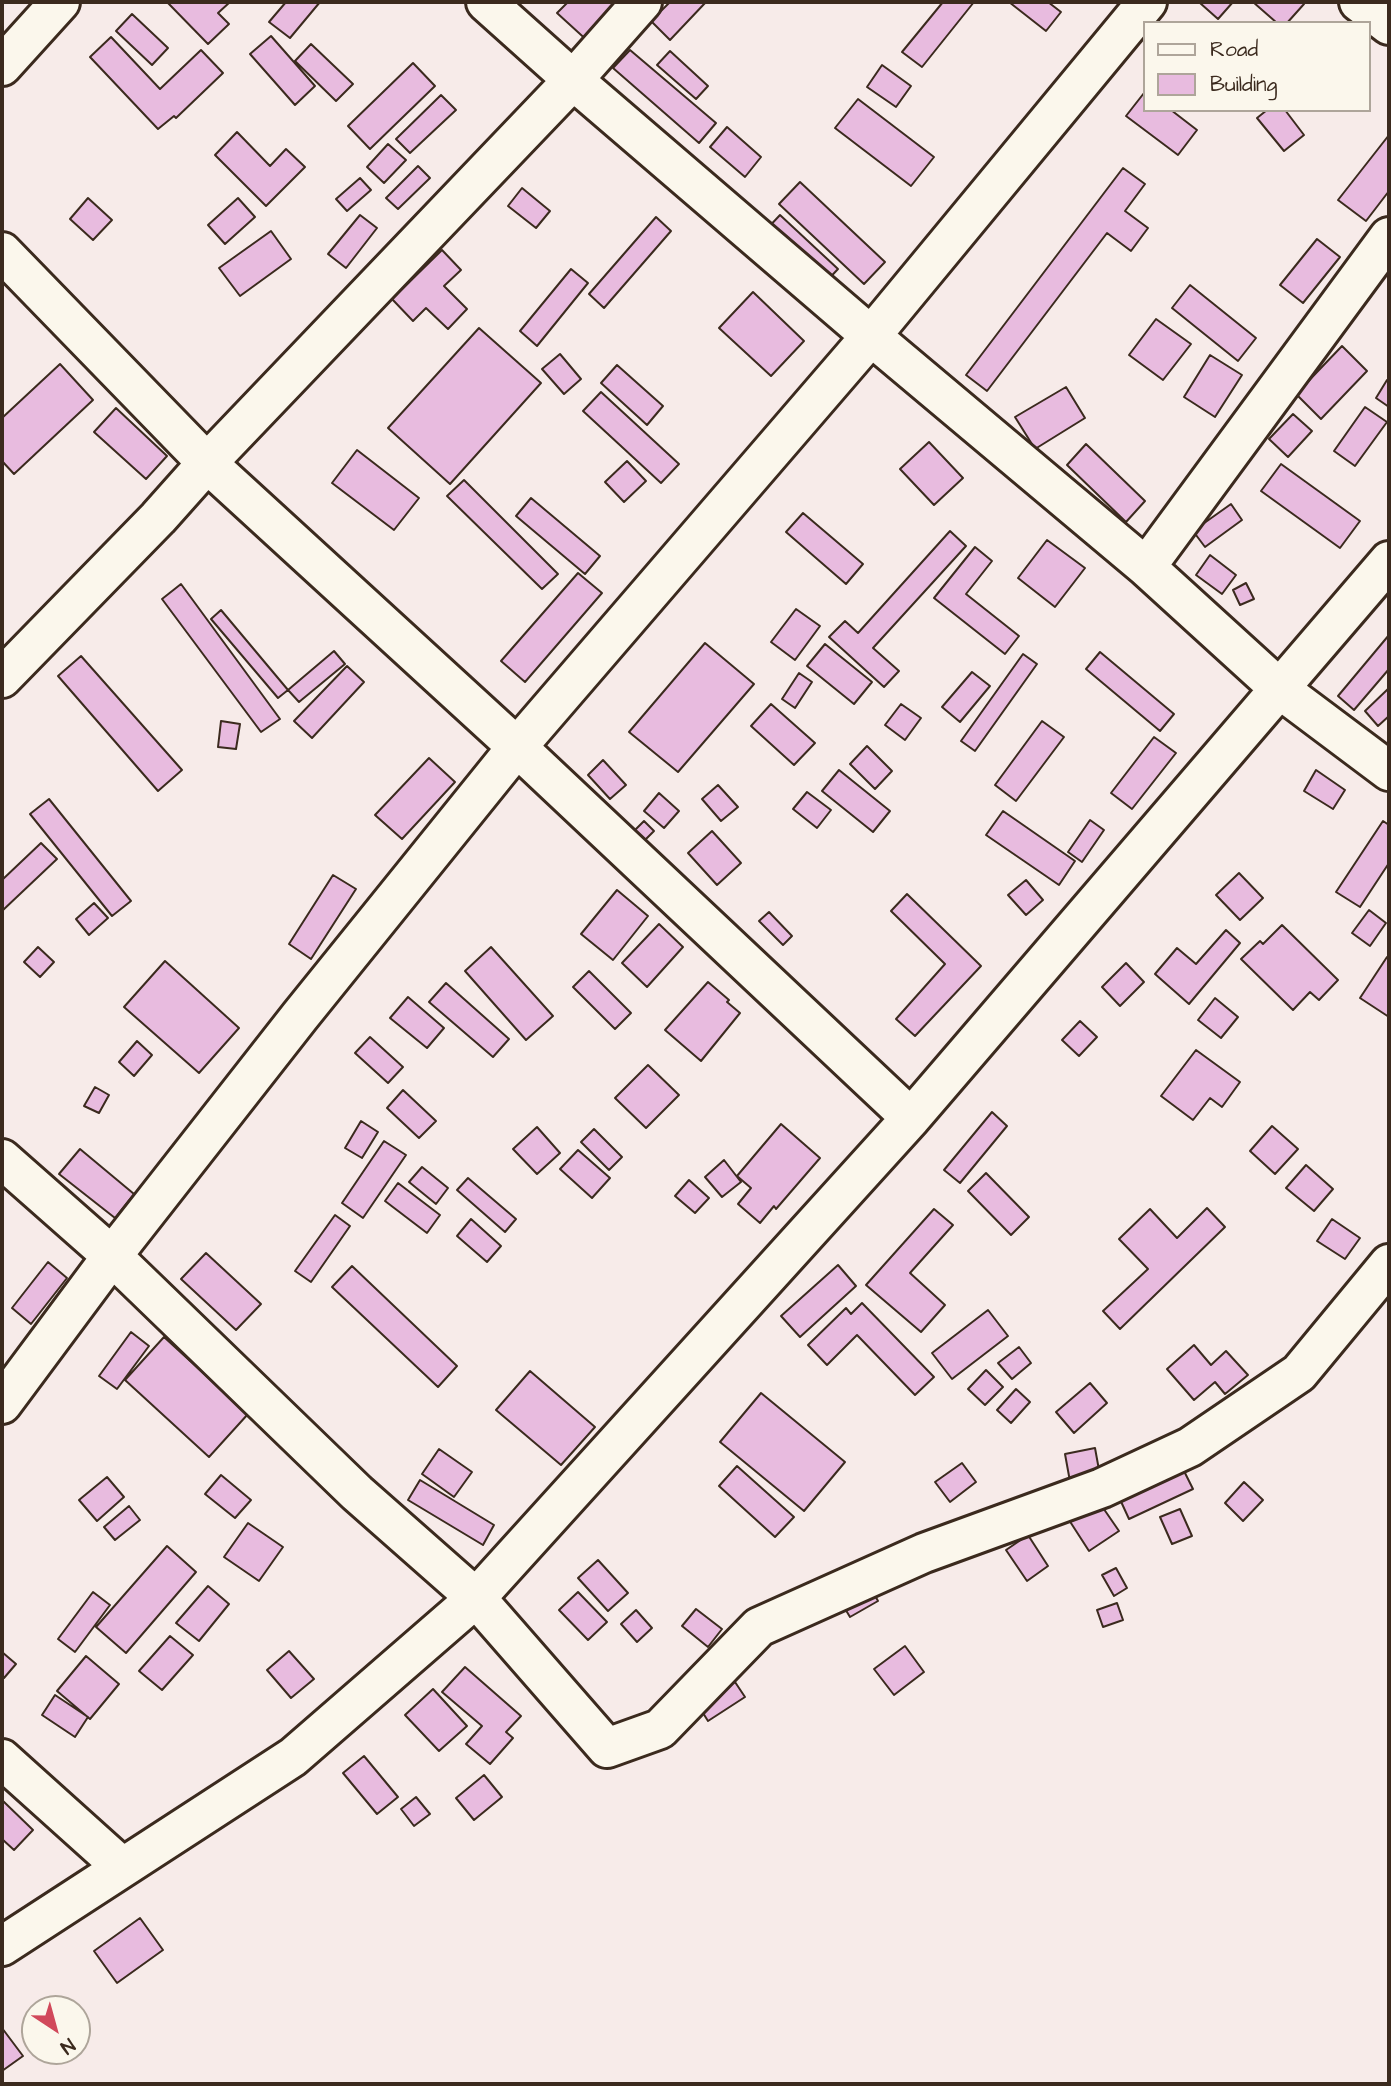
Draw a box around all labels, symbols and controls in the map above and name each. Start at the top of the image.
legend [1142,21,1370,112]
text: Road [1210,35,1258,64]
text: Building [1210,70,1277,99]
north arrow [21,1995,91,2065]
text: N [55,2031,80,2060]

